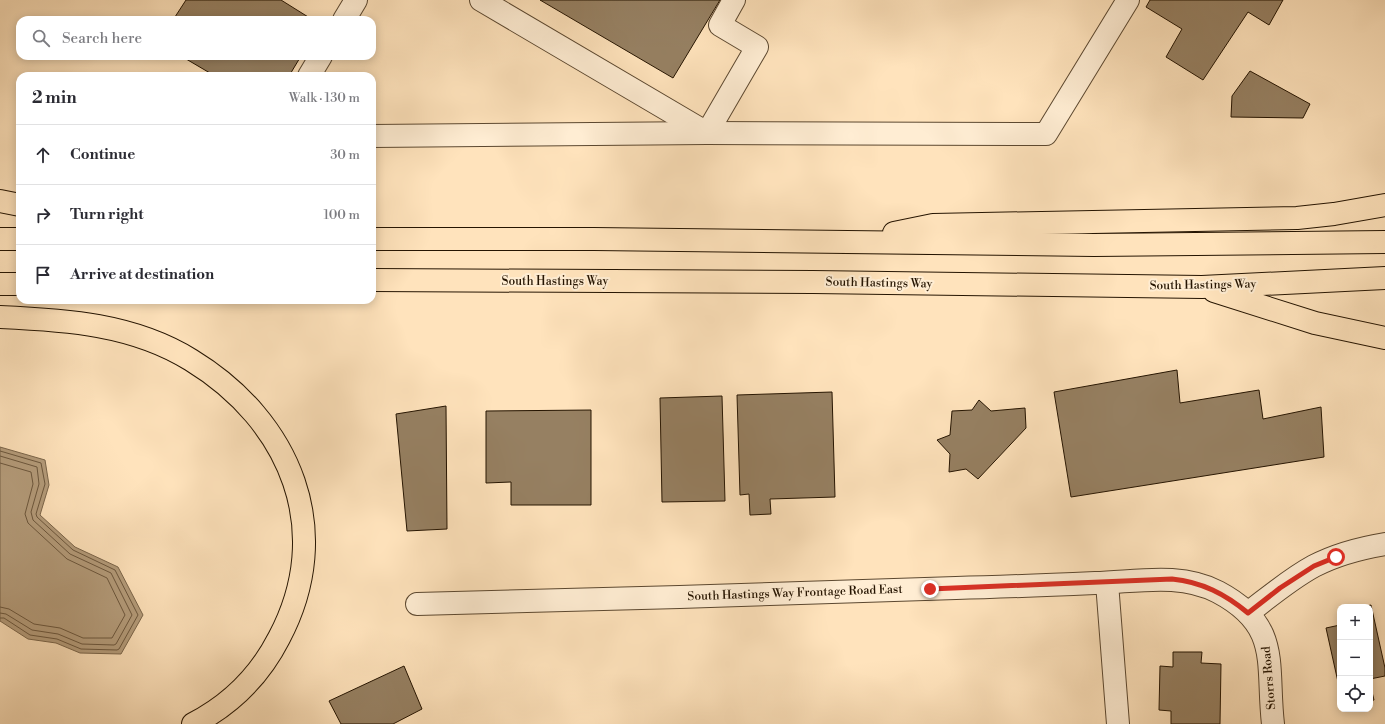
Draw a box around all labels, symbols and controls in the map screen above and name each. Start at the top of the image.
search box [16,16,376,60]
icon: search [30,27,52,49]
text: Search here [62,29,142,48]
text: 2 min [32,87,77,109]
text: Walk · 130 m [289,90,360,106]
icon: ahead [32,144,54,166]
text: Continue [70,145,135,164]
text: 30 m [330,147,360,163]
icon: right [32,204,54,226]
text: Turn right [70,205,144,224]
text: 100 m [324,207,360,223]
icon: arrive [32,264,54,286]
text: Arrive at destination [70,265,214,284]
street label: South Hastings Way [502,274,609,289]
street label: South Hastings Way [825,275,933,291]
street label: South Hastings Way [1149,277,1257,293]
route start [1327,548,1345,566]
route end [921,580,939,598]
street label: South Hastings Way Frontage Road East [687,582,904,604]
map controls [1337,604,1373,712]
button: + [1337,604,1373,640]
button: − [1337,640,1373,676]
street label: Storrs Road [1259,645,1279,710]
button: locate [1337,676,1373,712]

